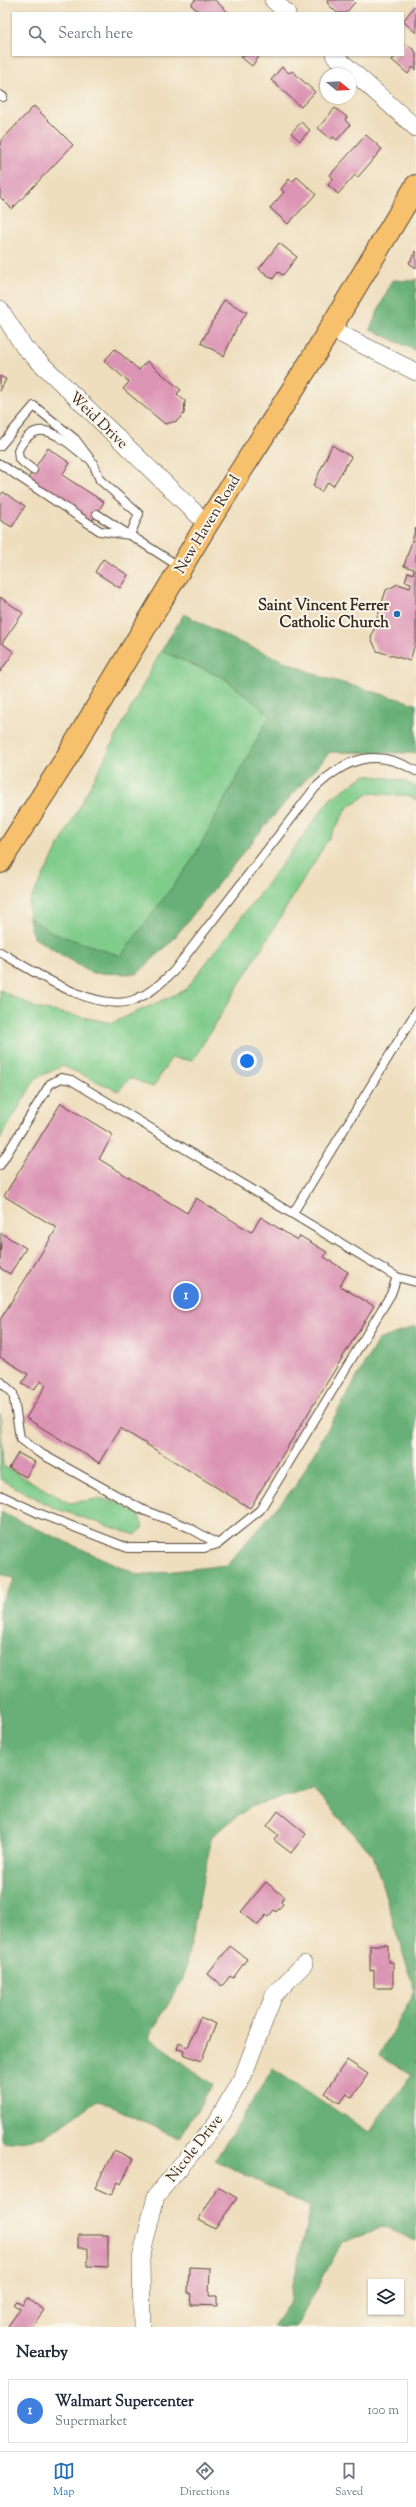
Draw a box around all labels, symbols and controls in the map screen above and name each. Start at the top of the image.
search box [12,12,404,56]
icon: search [26,23,48,45]
text: Search here [58,24,133,45]
north arrow [320,68,356,104]
street label: Weid Drive [64,388,132,454]
street label: New Haven Road [171,471,246,578]
place label: Saint Vincent Ferrer Catholic Church [258,596,389,634]
marker: Saint Vincent Ferrer Catholic Church [392,609,402,619]
your location [237,1051,257,1071]
pin: 1 [173,1281,199,1311]
street label: Nicole Drive [162,2110,228,2187]
map controls [368,2279,404,2315]
button: layers [368,2279,404,2315]
text: Nearby [16,2341,68,2365]
text: Walmart Supercenter [55,2392,194,2413]
text: 1 [28,2402,32,2420]
text: 100 m [367,2402,399,2420]
text: Supermarket [55,2413,127,2431]
tab: Map [53,2460,75,2500]
tab: Directions [180,2460,230,2500]
tab: Saved [335,2460,363,2500]

